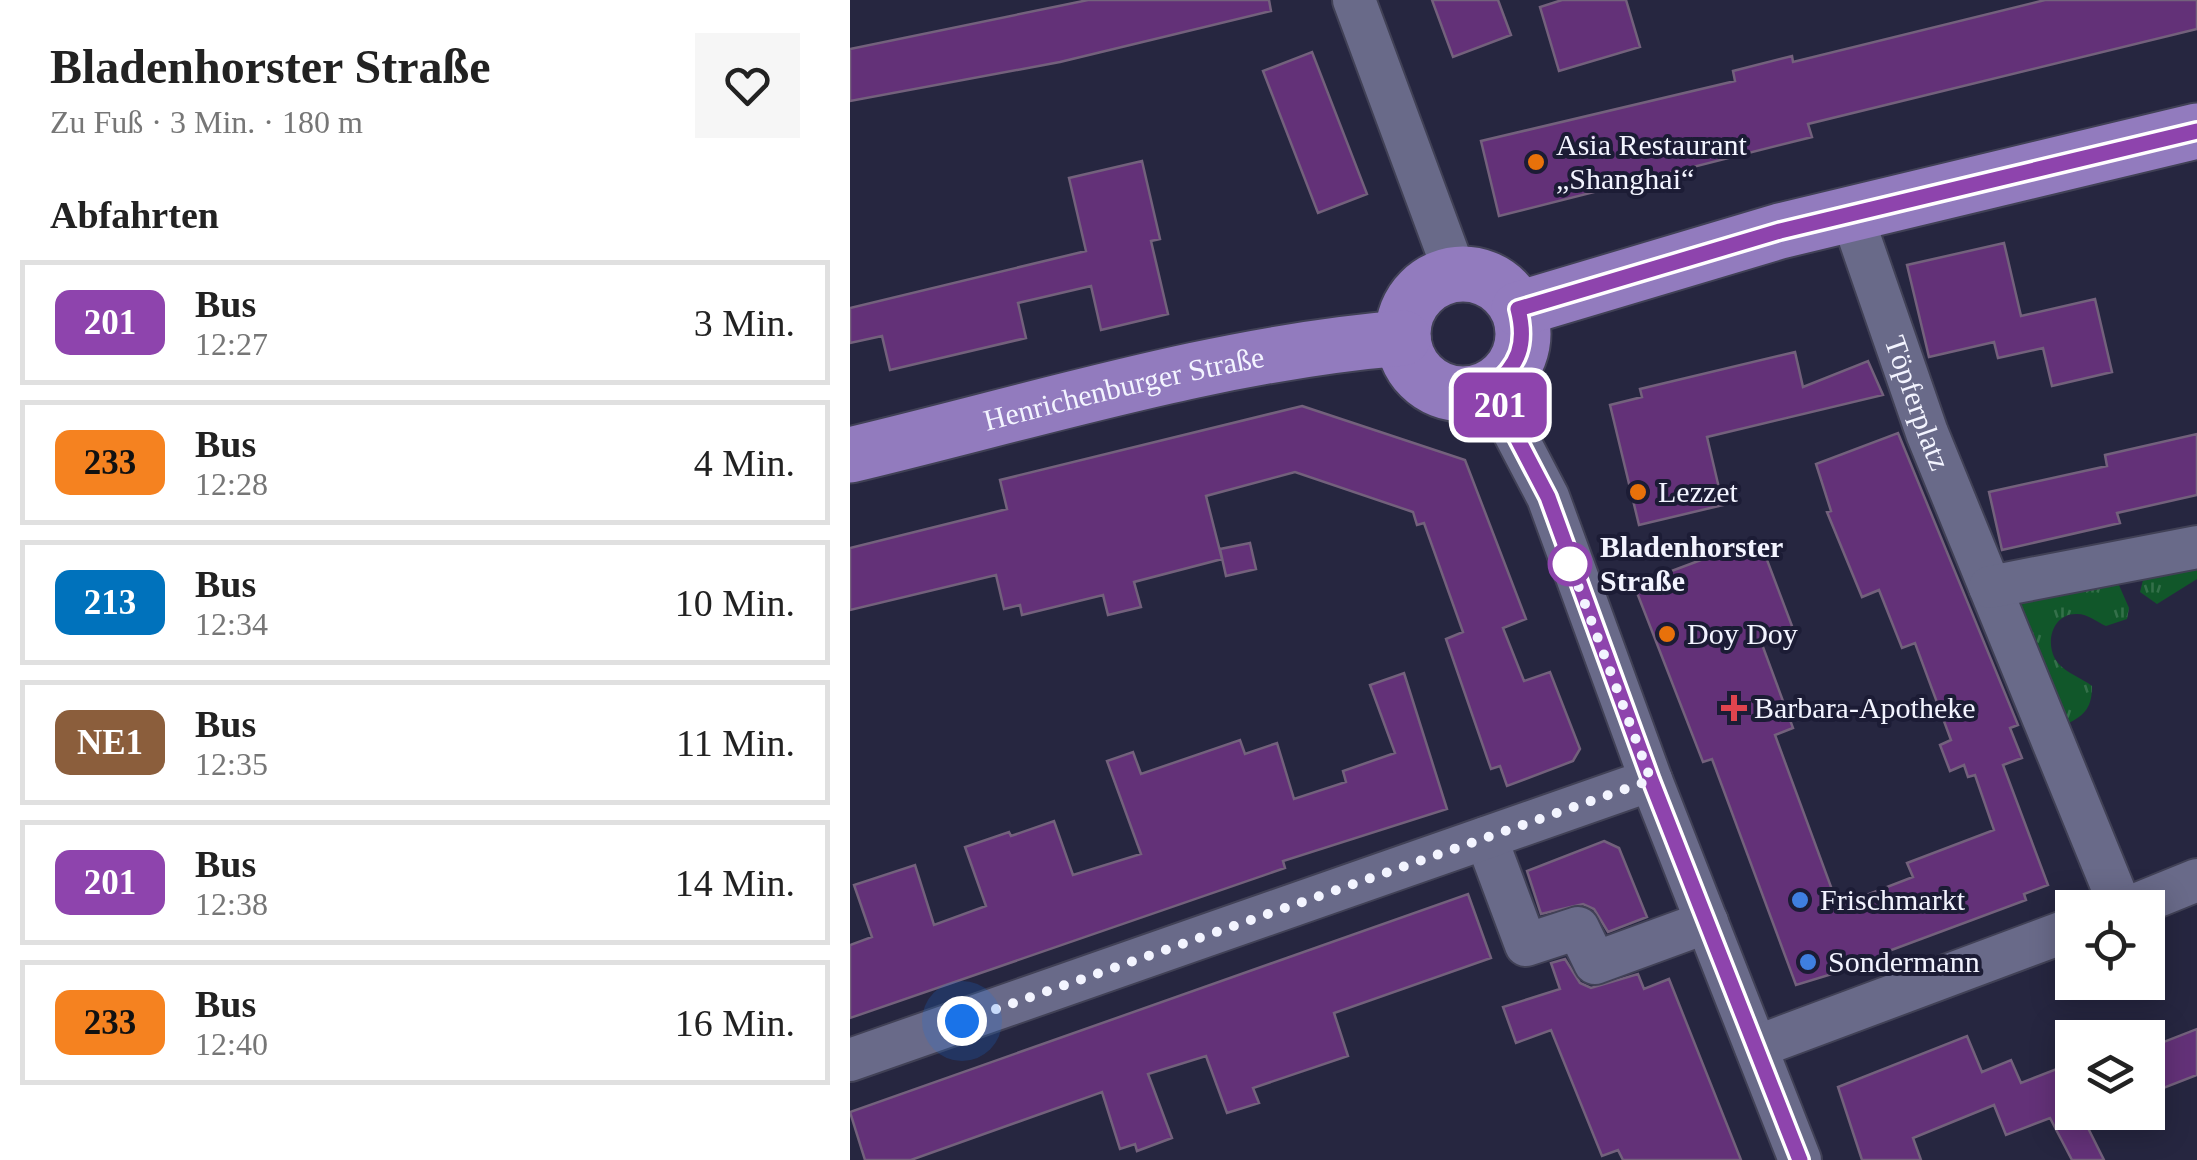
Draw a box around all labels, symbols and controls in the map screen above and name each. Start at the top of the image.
button: heart [695,33,800,138]
text: Bladenhorster Straße [50,40,490,93]
text: Zu Fuß · 3 Min. · 180 m [50,104,363,140]
place label: Asia Restaurant „Shanghai“ [1556,128,1747,195]
marker: Asia Restaurant „Shanghai“ [1525,151,1547,173]
text: Abfahrten [50,194,219,236]
text: Bus [195,283,256,325]
text: 3 Min. [694,302,795,344]
text: 201 [84,303,136,342]
text: 12:27 [195,326,268,362]
street label: Töpferplatz [1879,331,1957,475]
street label: Henrichenburger Straße [980,340,1267,437]
line badge: 201 [1442,372,1558,438]
text: 201 [1474,386,1526,425]
text: Bus [195,423,256,465]
text: 4 Min. [694,442,795,484]
text: 233 [84,443,136,482]
text: 12:28 [195,466,268,502]
place label: Lezzet [1658,475,1739,508]
marker: Lezzet [1627,481,1649,503]
place label: Bladenhorster Straße [1600,530,1783,597]
marker: Bladenhorster Straße [1549,543,1591,585]
text: Bus [195,563,256,605]
text: 10 Min. [675,582,795,624]
text: 213 [84,583,136,622]
text: 12:34 [195,606,268,642]
place label: Doy Doy [1687,617,1798,650]
marker: Doy Doy [1656,623,1678,645]
place label: Barbara-Apotheke [1754,691,1976,724]
marker: Barbara-Apotheke [1723,697,1745,719]
text: Bus [195,703,256,745]
text: 11 Min. [676,722,795,764]
text: NE1 [77,723,143,762]
text: 12:35 [195,746,268,782]
text: Bus [195,843,256,885]
text: 14 Min. [675,862,795,904]
text: 201 [84,863,136,902]
place label: Frischmarkt [1820,883,1966,916]
text: 12:38 [195,886,268,922]
marker: Frischmarkt [1789,889,1811,911]
map controls [2055,890,2165,1130]
button: locate [2055,890,2165,1000]
place label: Sondermann [1828,945,1980,978]
marker: Sondermann [1797,951,1819,973]
text: Bus [195,983,256,1025]
your location [937,996,987,1046]
text: 16 Min. [675,1002,795,1044]
text: 233 [84,1003,136,1042]
button: layers [2055,1020,2165,1130]
text: 12:40 [195,1026,268,1062]

